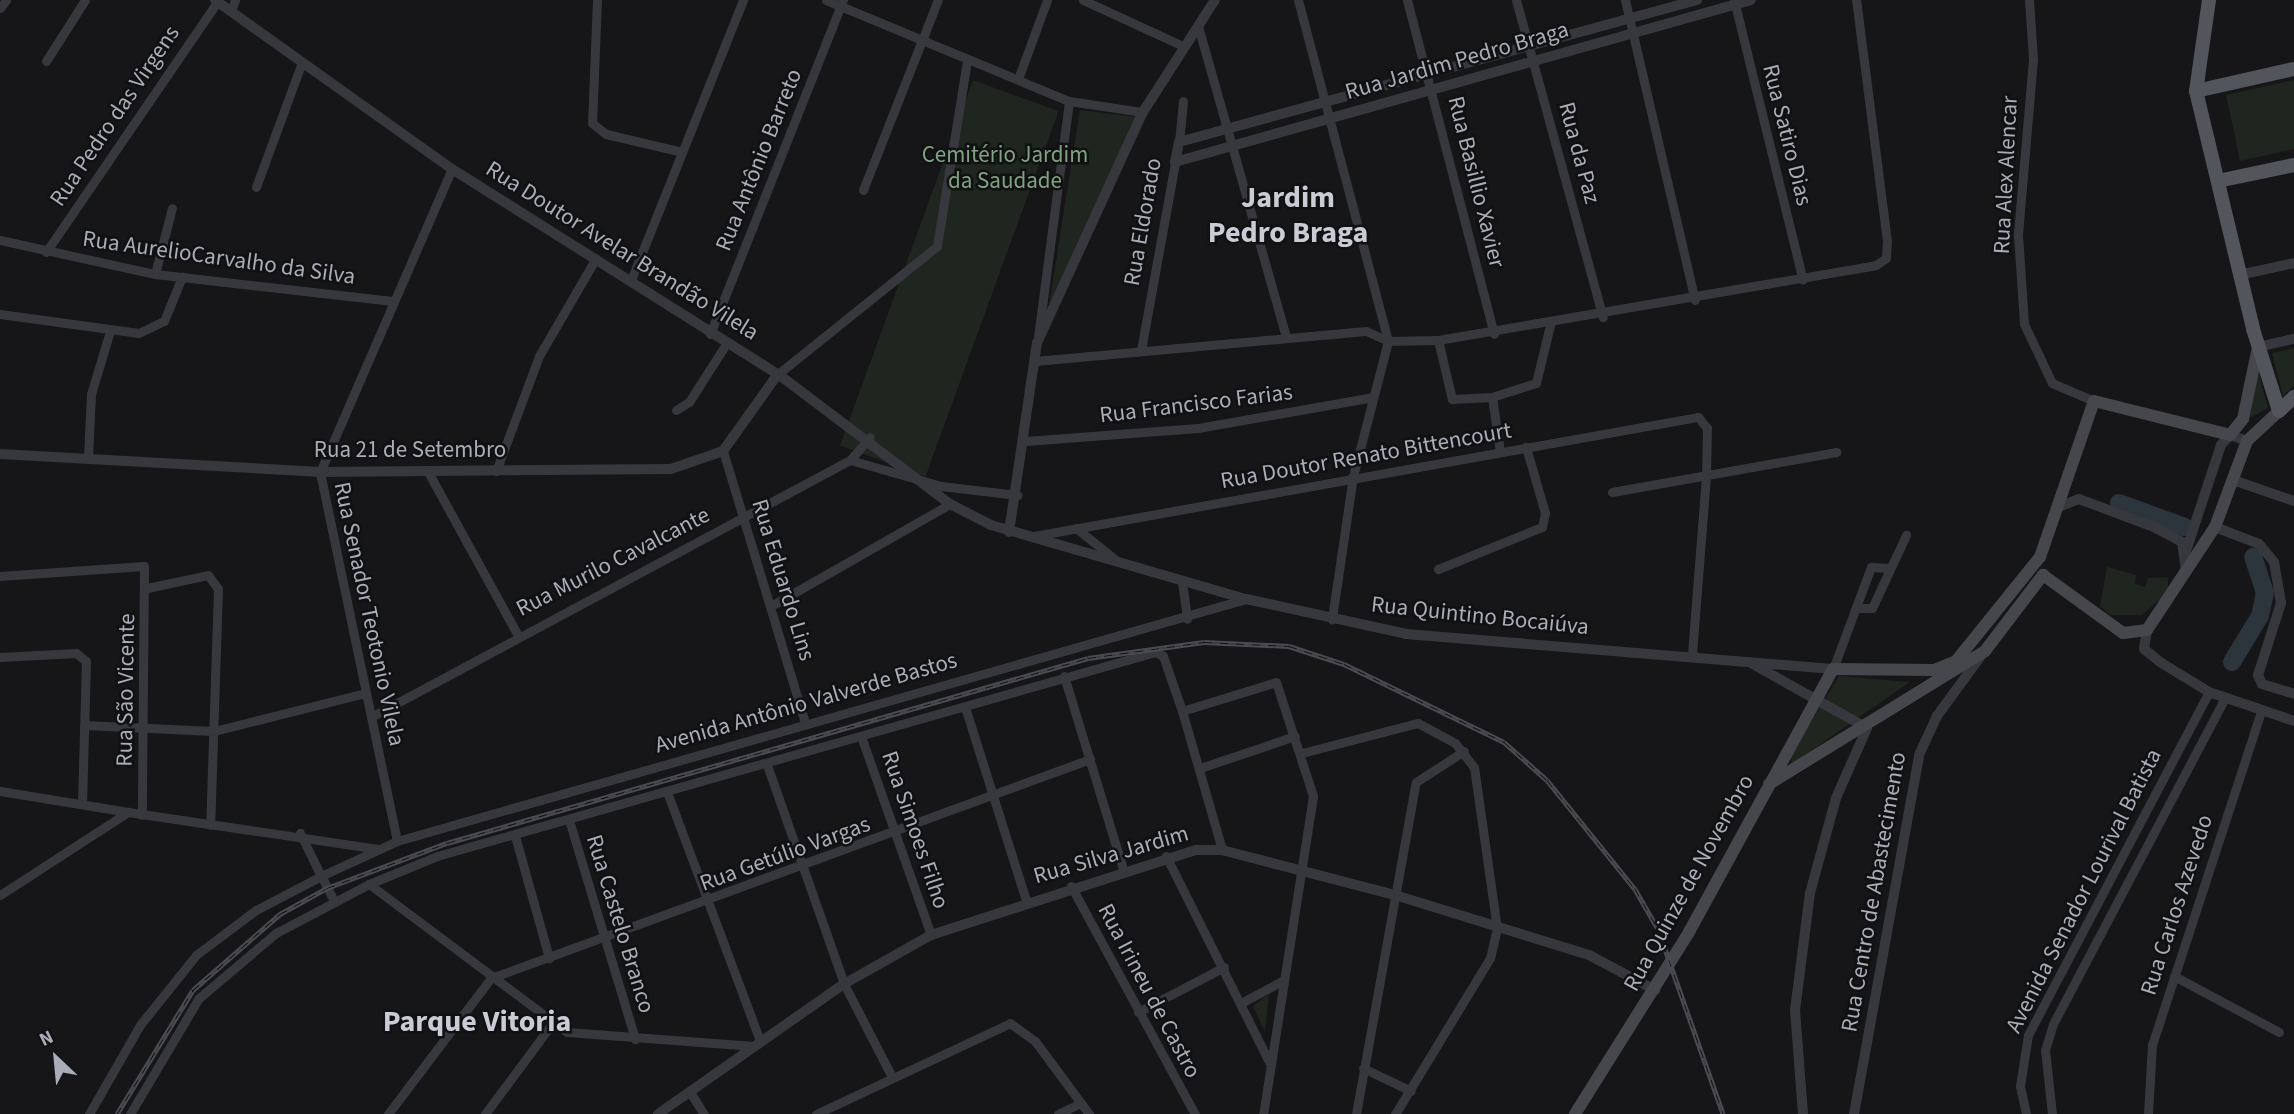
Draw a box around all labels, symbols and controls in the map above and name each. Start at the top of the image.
street label: Rua Jardim Pedro Braga [1342,16,1572,106]
street label: Rua Pedro das Virgens [44,20,186,212]
street label: Rua Satiro Dias [1756,61,1818,209]
street label: Rua Antônio Barreto [710,65,808,255]
street label: Rua Basillio Xavier [1441,93,1511,271]
street label: Rua Alex Alencar [1988,95,2024,255]
street label: Rua da Paz [1552,99,1606,207]
park label: Cemitério Jardim da Saudade [922,141,1088,195]
street label: Rua Doutor Avelar Brandão Vilela [480,155,764,347]
street label: Rua Eldorado [1118,156,1168,288]
district label: Jardim Pedro Braga [1208,180,1368,250]
street label: Rua AurelioCarvalho da Silva [81,225,357,291]
street label: Rua Francisco Farias [1098,378,1294,430]
street label: Rua Doutor Renato Bittencourt [1218,417,1514,495]
street label: Rua 21 de Setembro [314,436,506,464]
street label: Rua Senador Teotonio Vilela [328,479,410,749]
street label: Rua Eduardo Lins [745,496,821,664]
street label: Rua Murilo Cavalcante [512,501,714,623]
street label: Rua Quintino Bocaiúva [1370,591,1590,641]
street label: Rua São Vicente [111,613,141,767]
street label: Avenida Antônio Valverde Bastos [652,647,960,759]
street label: Avenida Senador Lourival Batista [2000,744,2168,1038]
street label: Rua Simoes Filho [875,748,955,912]
street label: Rua Centro de Abastecimento [1836,750,1912,1034]
street label: Rua Quinze de Novembro [1618,770,1760,996]
street label: Rua Getúlio Vargas [696,810,874,898]
street label: Rua Carlos Azevedo [2135,811,2219,999]
street label: Rua Silva Jardim [1030,820,1192,890]
street label: Rua Castelo Branco [580,831,660,1017]
street label: Rua Irineu de Castro [1091,899,1207,1083]
district label: Parque Vitoria [383,1004,571,1040]
north arrow [21,1023,91,1093]
text: N [35,1024,58,1054]

